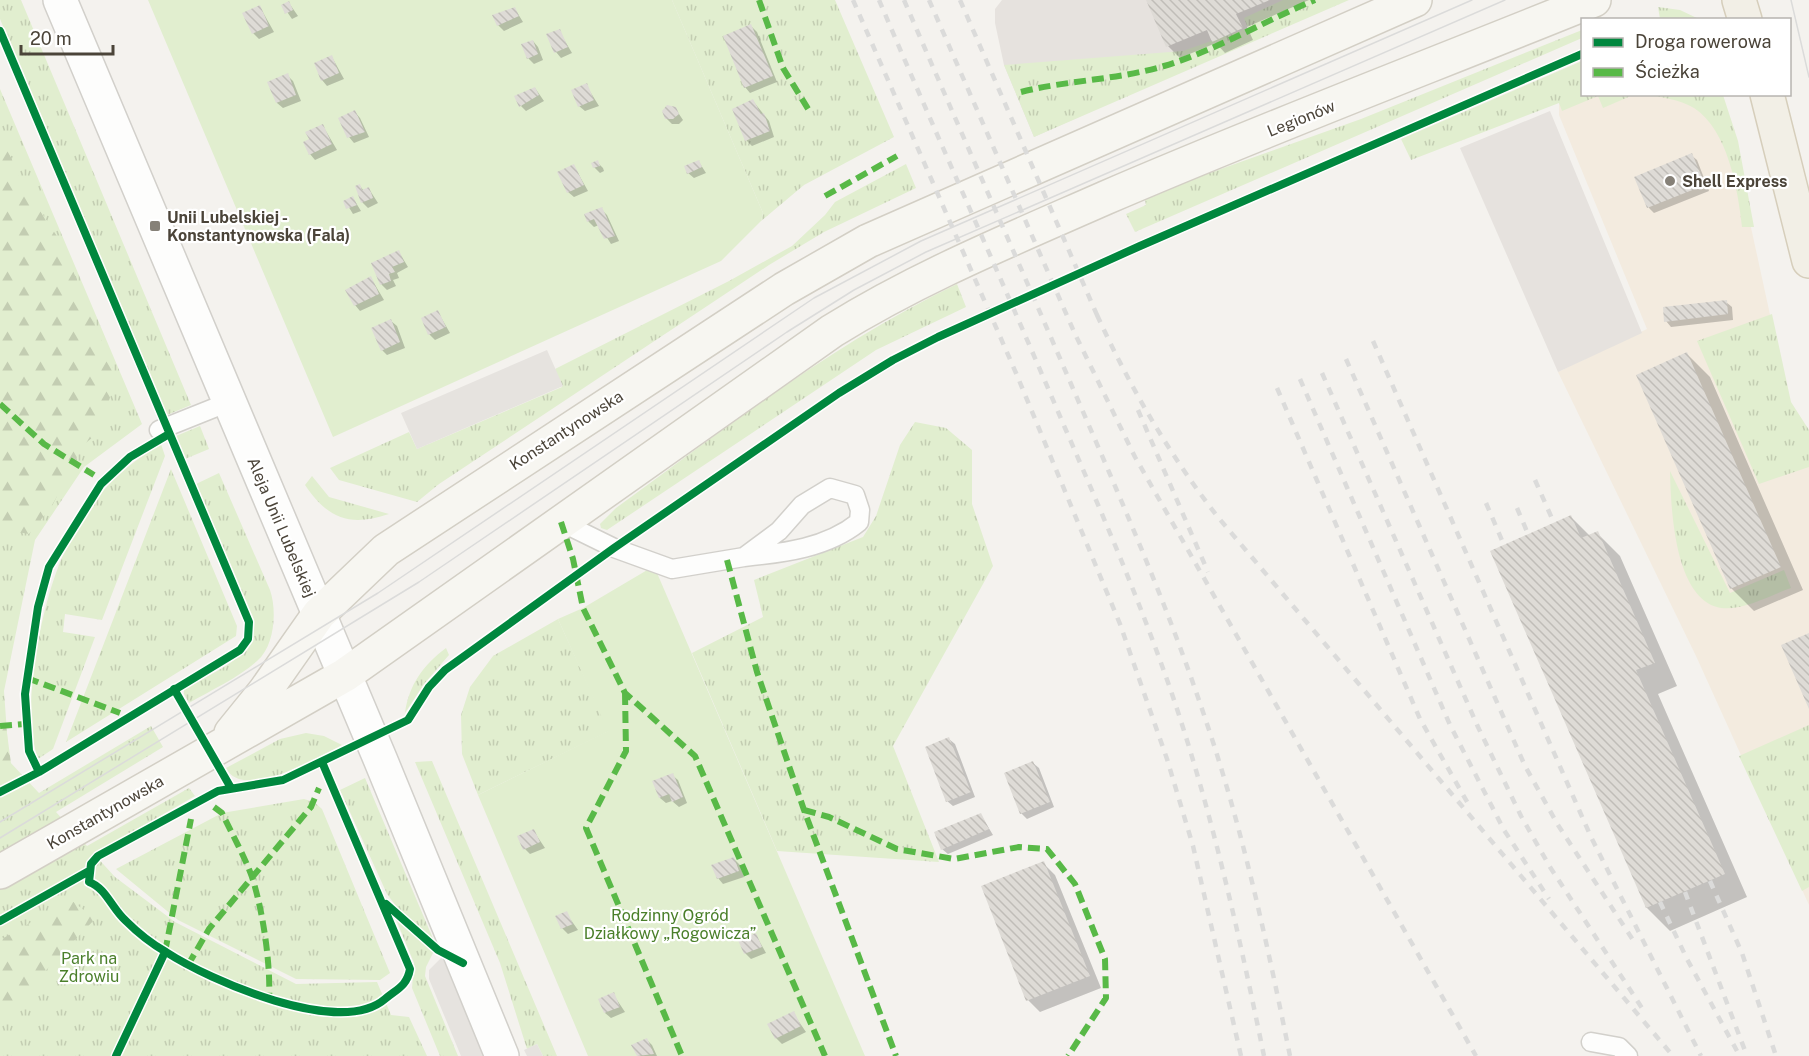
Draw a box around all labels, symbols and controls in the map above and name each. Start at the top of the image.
scale bar [21,18,112,56]
legend [1581,18,1791,96]
text: 20 m [30,28,72,49]
text: Droga rowerowa [1635,31,1771,52]
text: Ścieżka [1635,60,1700,82]
street label: Legionów [1264,96,1338,141]
place label: Shell Express [1682,172,1787,191]
marker: Shell Express [1663,174,1677,188]
place label: Unii Lubelskiej - Konstantynowska (Fala) [167,208,350,245]
marker: Unii Lubelskiej - Konstantynowska (Fala) [148,219,162,233]
street label: Konstantynowska [506,387,627,474]
street label: Aleja Unii Lubelskiej [243,454,320,600]
street label: Konstantynowska [44,771,167,854]
park label: Rodzinny Ogród Działkowy „Rogowicza” [584,906,756,943]
park label: Park na Zdrowiu [59,949,119,986]

